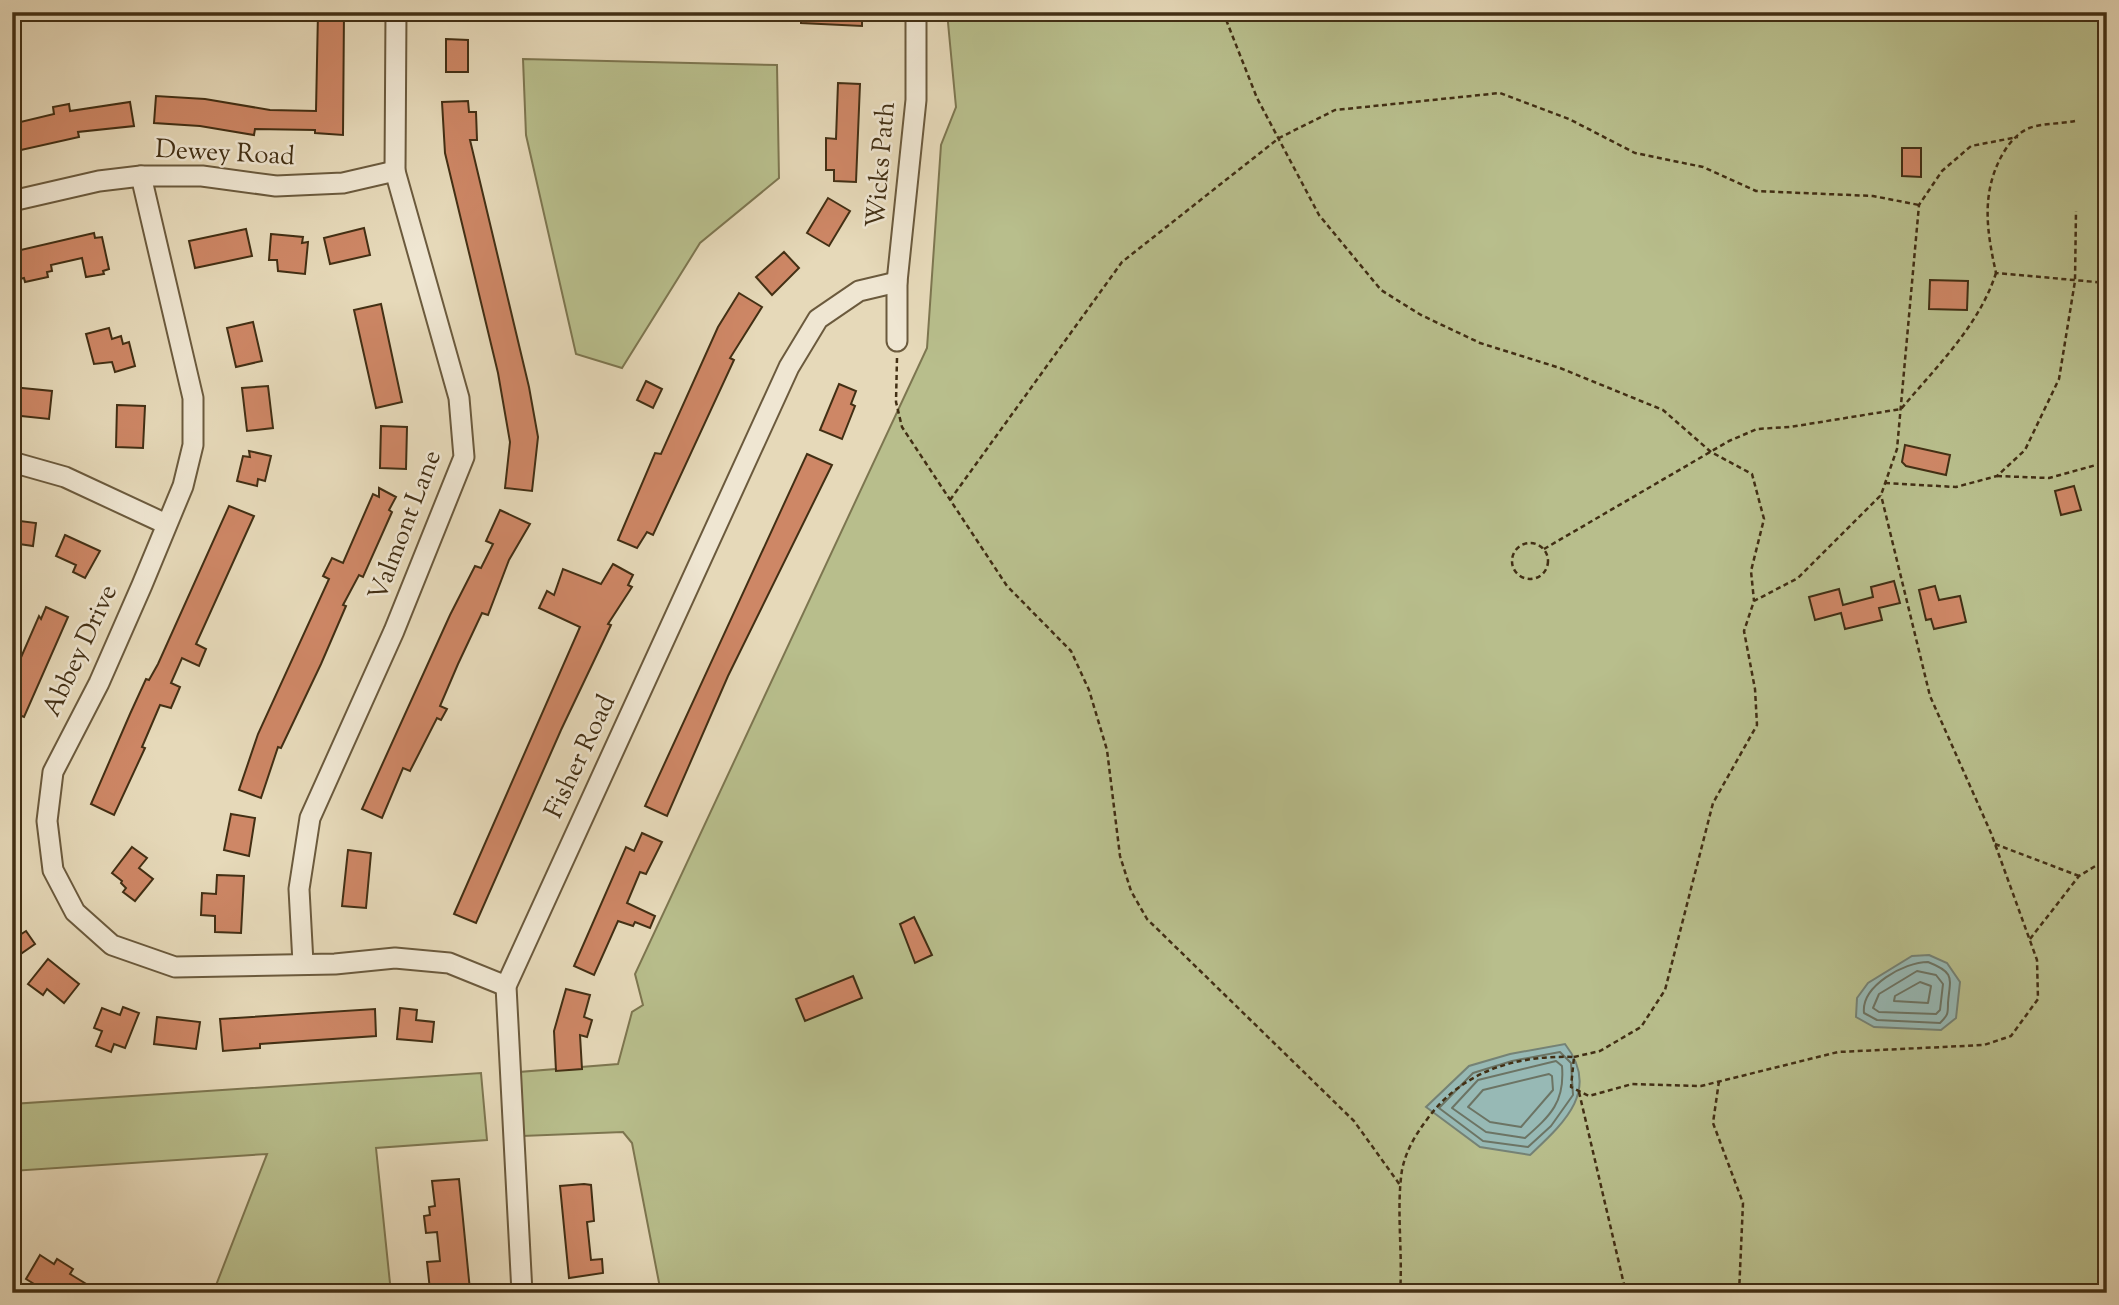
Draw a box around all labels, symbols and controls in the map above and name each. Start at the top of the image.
street label: Wicks Path [858,100,906,230]
street label: Dewey Road [154,132,296,176]
street label: Valmont Lane [360,445,452,607]
street label: Abbey Drive [34,579,128,723]
street label: Fisher Road [536,689,626,825]

